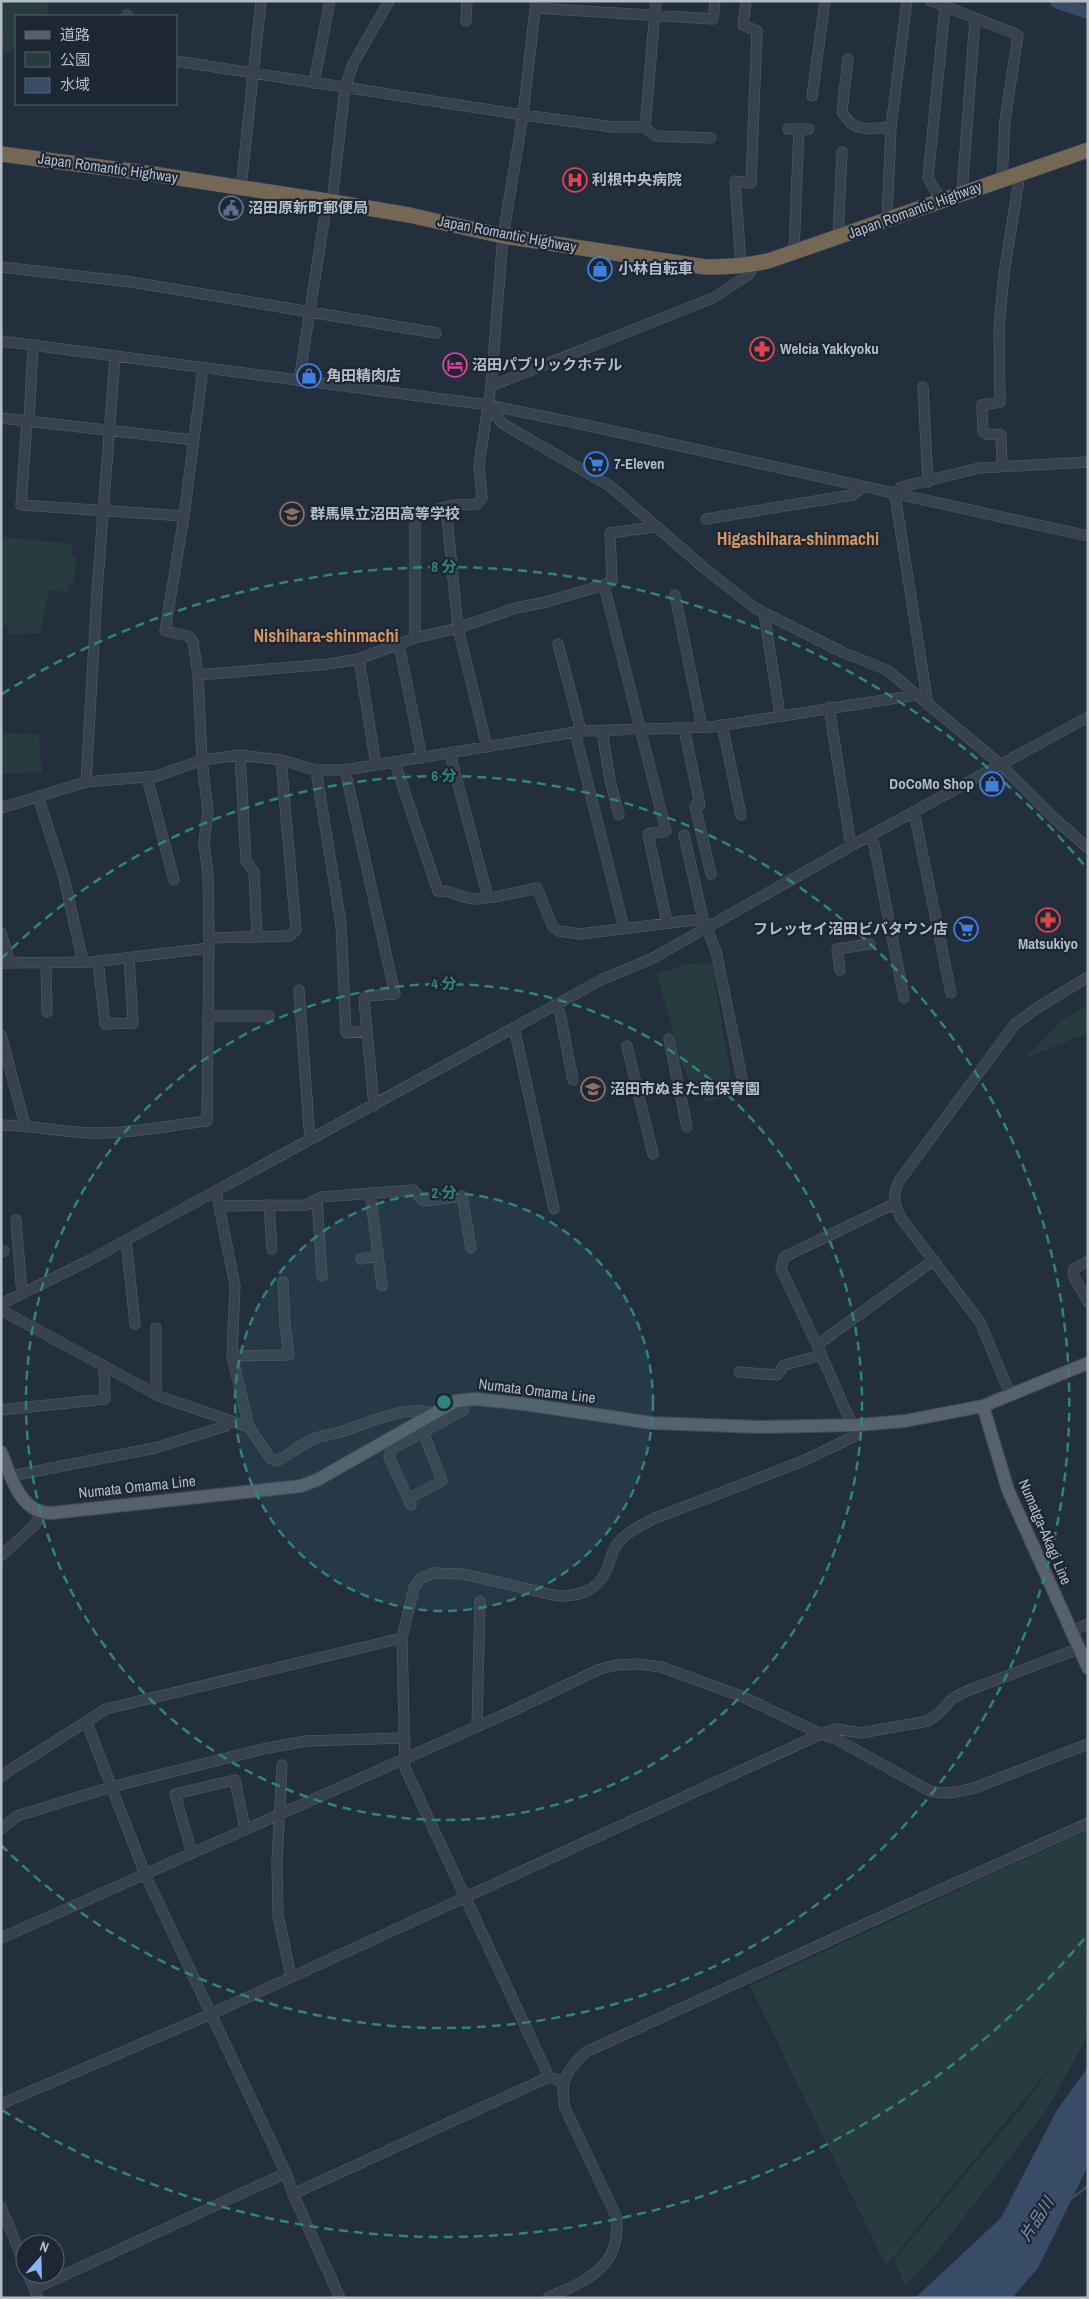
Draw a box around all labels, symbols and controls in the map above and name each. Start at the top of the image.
legend [15,15,178,105]
text: 道路 [60,24,90,45]
text: 公園 [60,49,90,70]
text: 水域 [60,74,90,95]
street label: Japan Romantic Highway [37,147,180,188]
hospital icon: 利根中央病院 [562,167,588,193]
place label: 利根中央病院 [592,169,682,190]
street label: Japan Romantic Highway [845,175,985,243]
public building icon: 沼田原新町郵便局 [218,195,244,221]
place label: 沼田原新町郵便局 [248,197,368,218]
street label: Japan Romantic Highway [436,210,579,257]
shop icon: 小林自転車 [587,256,613,282]
place label: 小林自転車 [618,258,693,279]
pharmacy icon: Welcia Yakkyoku [749,336,775,362]
place label: Welcia Yakkyoku [780,338,879,359]
hotel icon: 沼田パブリックホテル [442,352,468,378]
place label: 沼田パブリックホテル [472,354,622,375]
shop icon: 角田精肉店 [296,363,322,389]
place label: 角田精肉店 [326,365,401,386]
supermarket icon: 7-Eleven [583,451,609,477]
place label: 7-Eleven [614,453,665,474]
school or university icon: 群馬県立沼田高等学校 [279,501,305,527]
place label: 群馬県立沼田高等学校 [310,503,460,524]
district label: Higashihara-shinmachi [717,526,879,551]
text: 8 分 [431,556,457,577]
district label: Nishihara-shinmachi [253,623,399,648]
text: 6 分 [431,765,457,786]
shop icon: DoCoMo Shop [979,771,1005,797]
place label: DoCoMo Shop [889,773,974,794]
pharmacy icon: Matsukiyo [1035,907,1061,933]
supermarket icon: フレッセイ沼田ビバタウン店 [953,916,979,942]
place label: フレッセイ沼田ビバタウン店 [753,918,948,939]
place label: Matsukiyo [1018,933,1078,954]
text: 4 分 [431,973,457,994]
school or university icon: 沼田市ぬまた南保育園 [580,1076,606,1102]
place label: 沼田市ぬまた南保育園 [610,1078,760,1099]
text: 2 分 [431,1182,457,1203]
street label: Numata Omama Line [477,1373,597,1408]
centre of rings [435,1393,453,1411]
street label: Numata Omama Line [77,1470,197,1503]
street label: Numatga-Akagi Line [1014,1476,1077,1588]
water label: 片品川 [1014,2191,1059,2245]
north arrow [15,2234,65,2284]
text: N [37,2237,51,2257]

